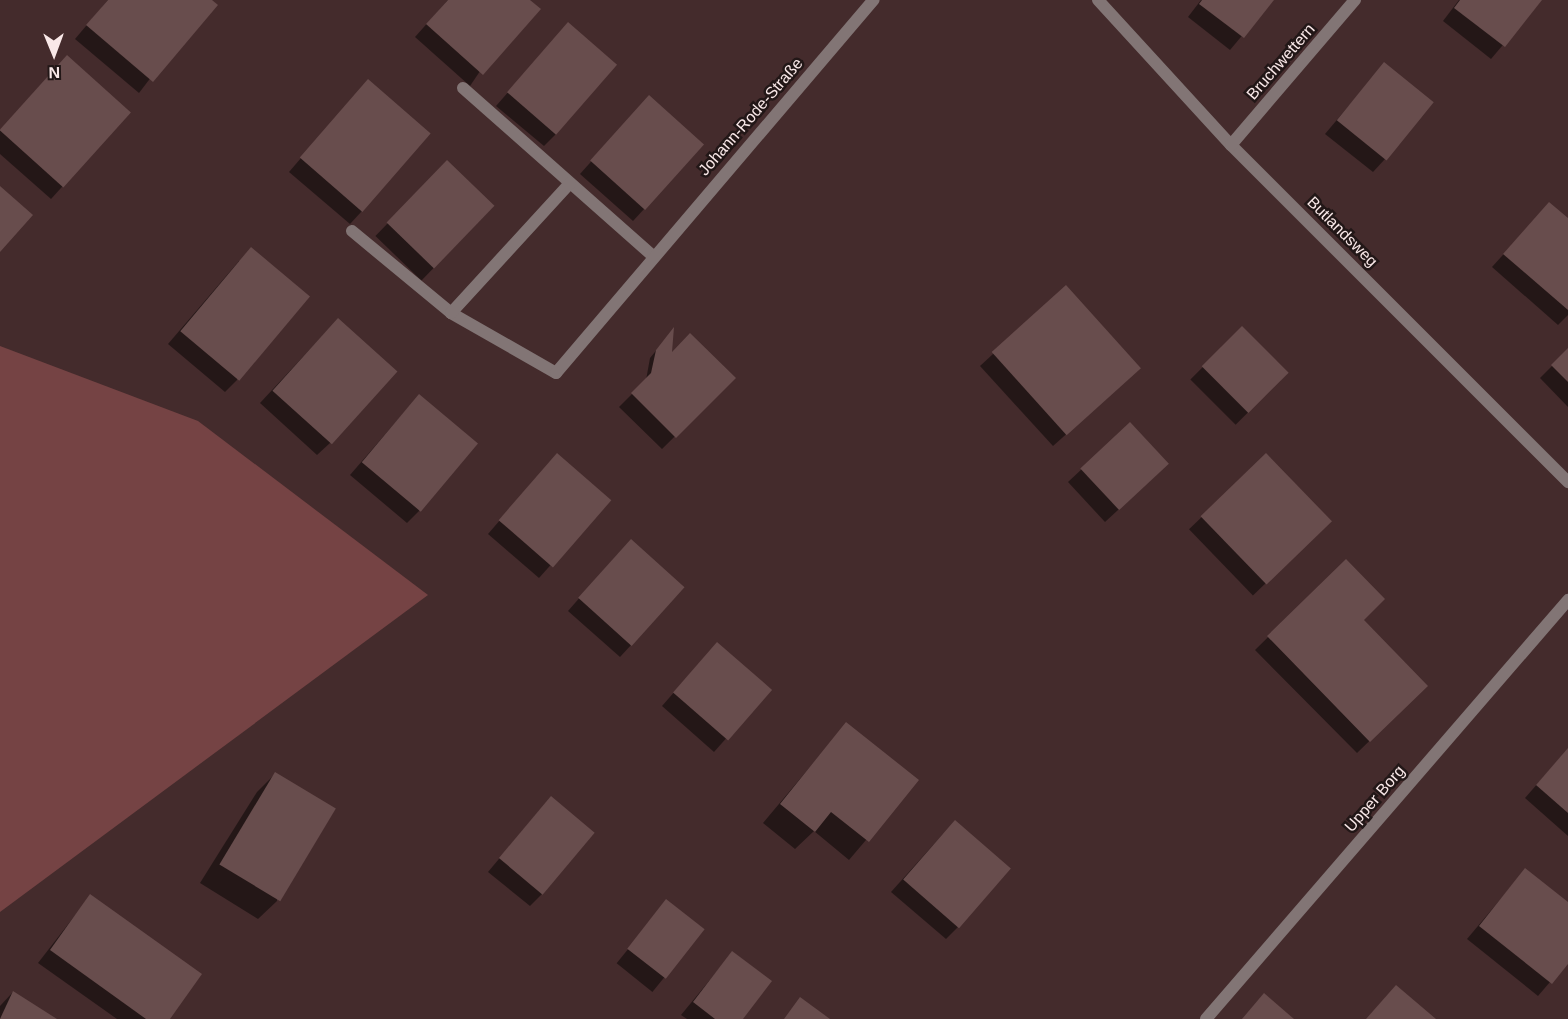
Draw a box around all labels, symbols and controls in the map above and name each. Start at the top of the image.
street label: Bruchwettern [1243,20,1319,104]
north arrow [24,24,84,84]
street label: Johann-Rode-Straße [695,54,807,180]
text: N [48,64,60,81]
street label: Butlandsweg [1303,193,1381,271]
street label: Upper Borg [1341,762,1409,836]

